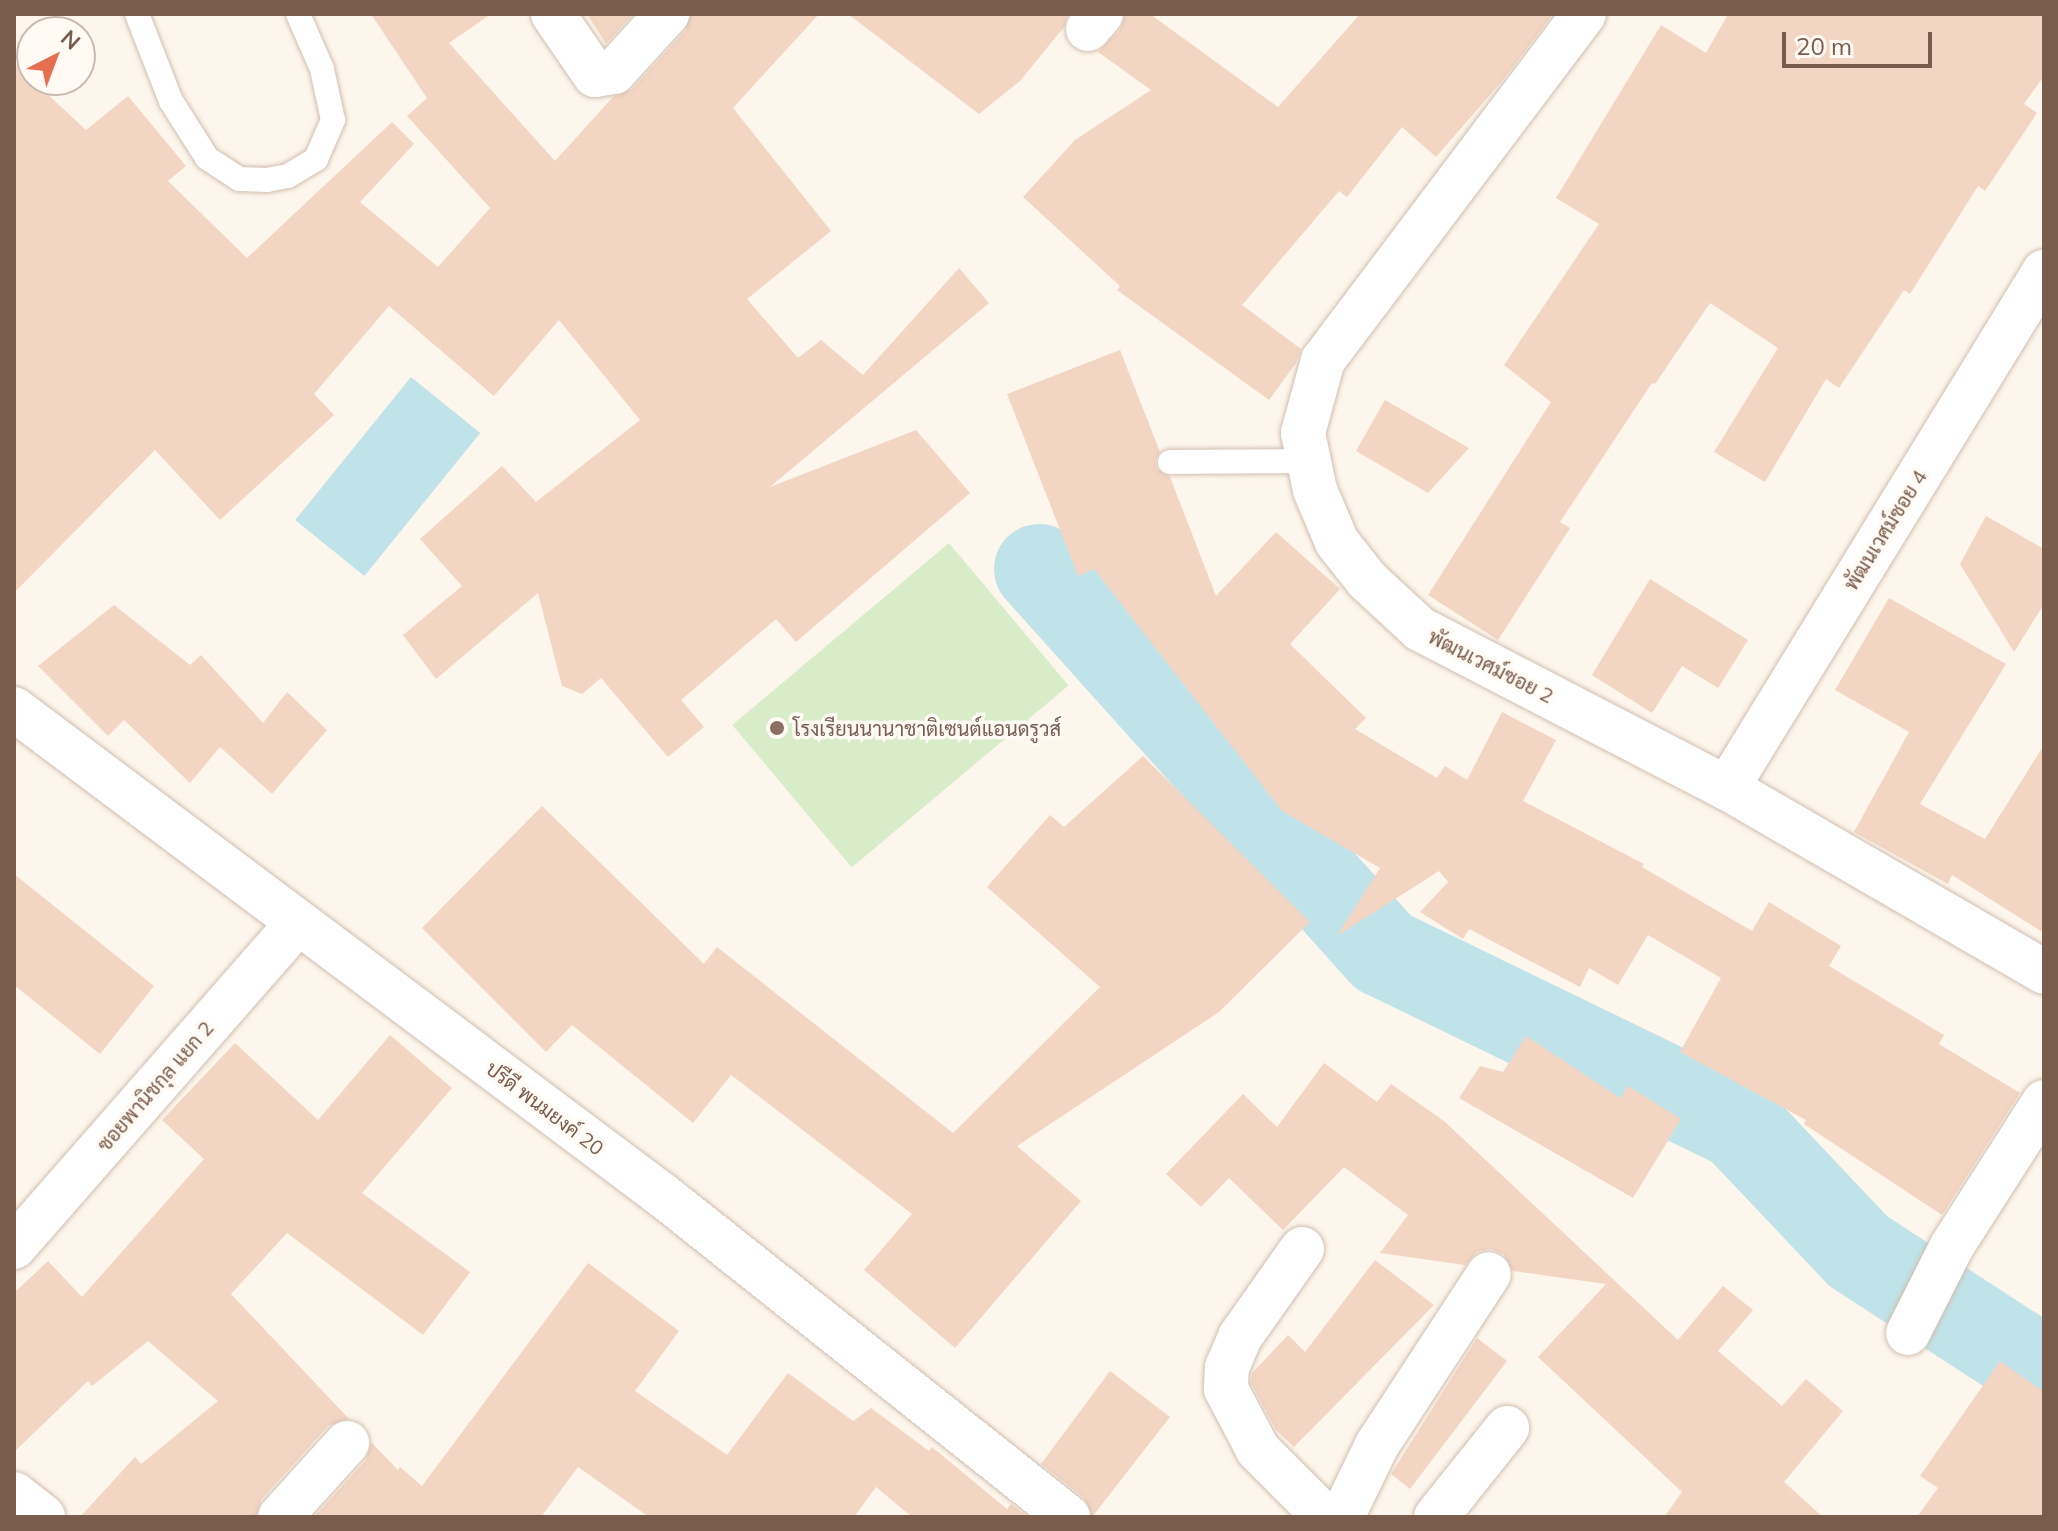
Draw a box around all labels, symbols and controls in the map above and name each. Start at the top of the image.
north arrow [16,16,96,96]
scale bar [1786,16,1936,66]
text: N [55,24,86,56]
text: 20 m [1796,31,1852,61]
street label: พัฒนเวศม์ซอย 4 [1838,465,1932,595]
street label: พัฒนเวศม์ซอย 2 [1424,624,1558,708]
place label: โรงเรียนนานาชาติเซนต์แอนดรูวส์ [793,716,1061,740]
marker: โรงเรียนนานาชาติเซนต์แอนดรูวส์ [768,719,786,737]
street label: ซอยพานิชกุล แยก 2 [92,1016,218,1156]
street label: ปรีดี พนมยงค์ 20 [481,1056,609,1160]

